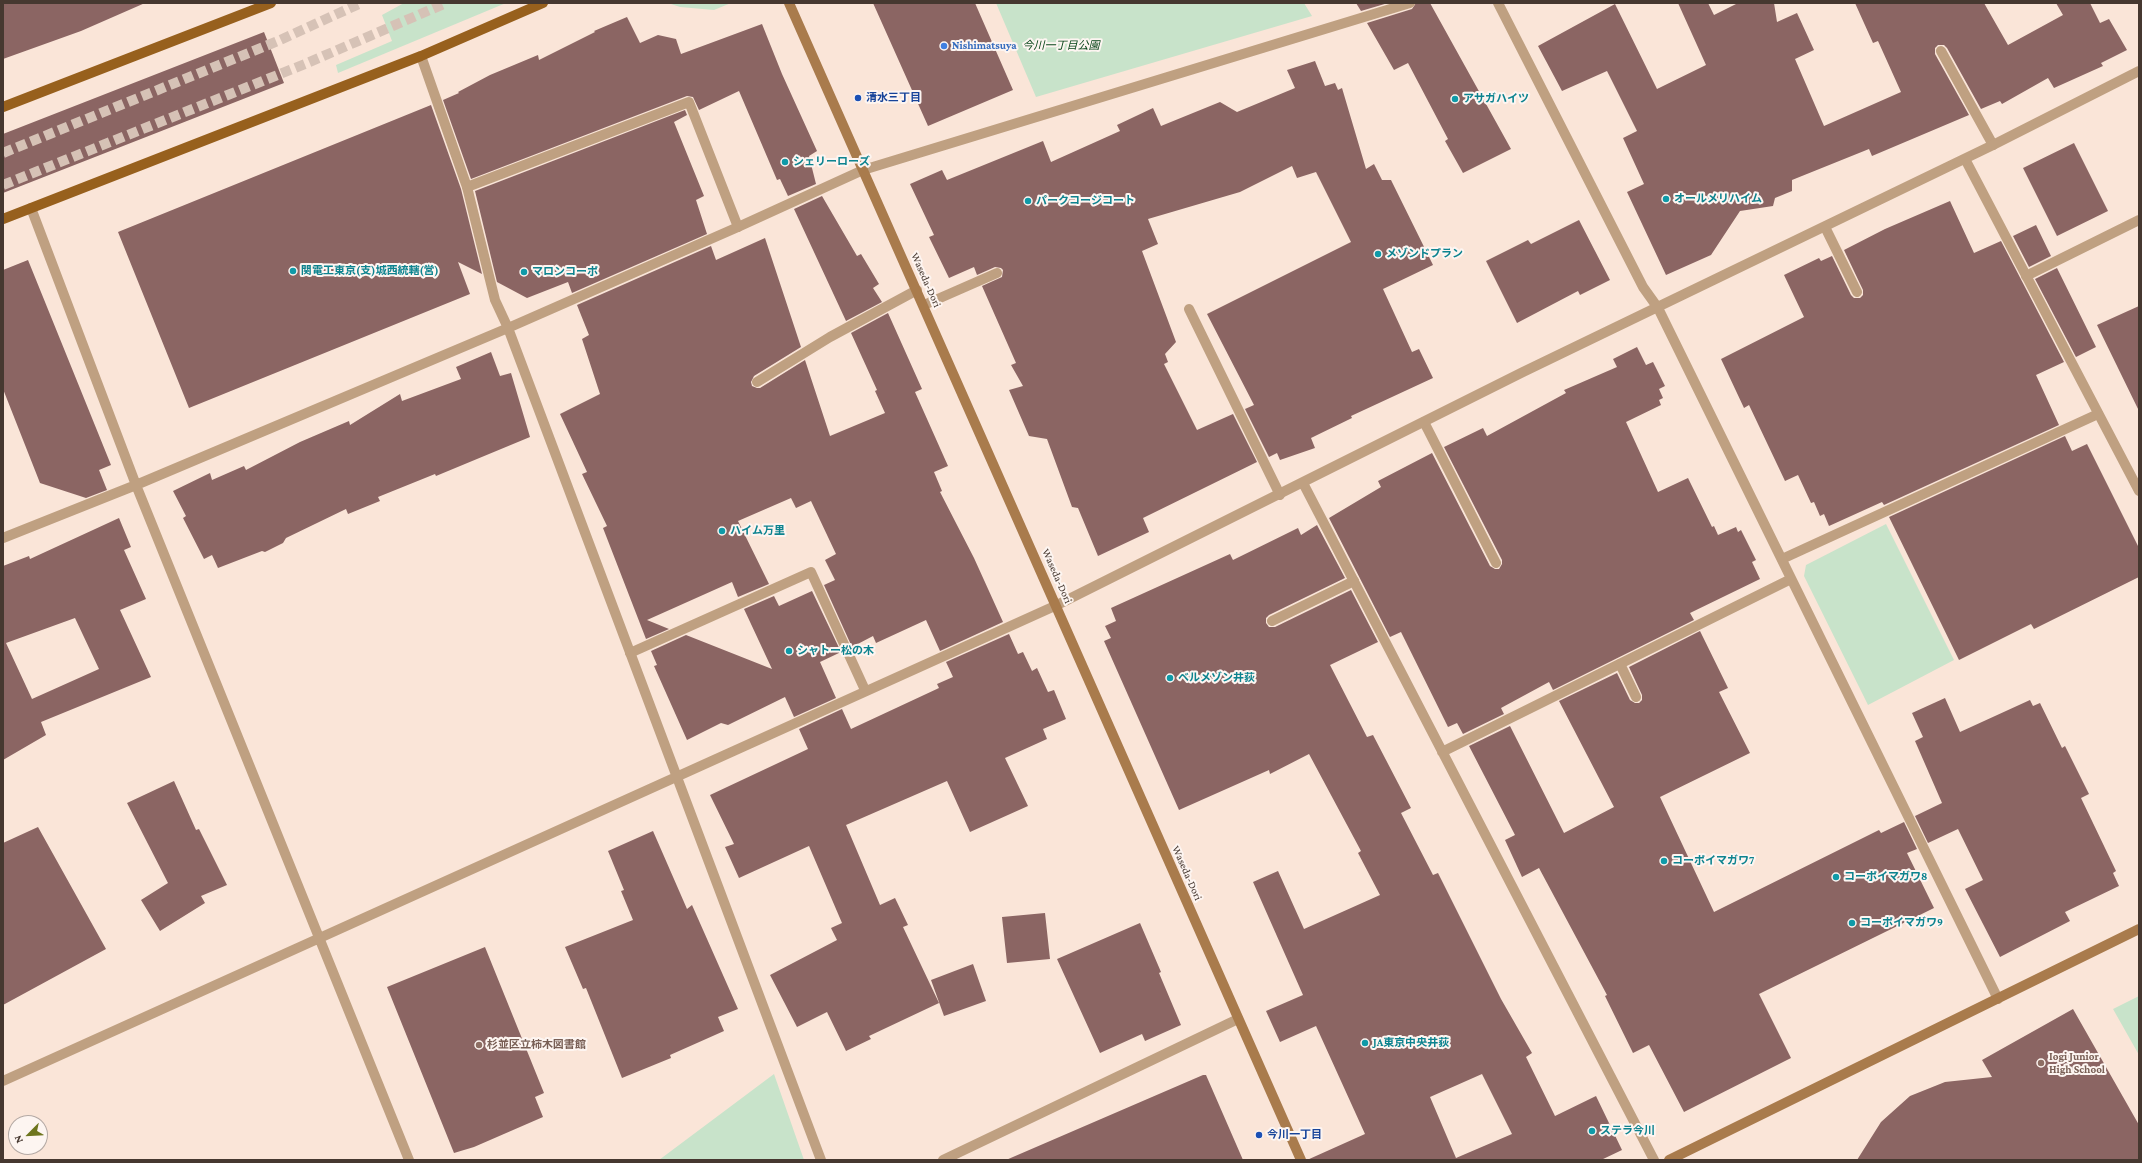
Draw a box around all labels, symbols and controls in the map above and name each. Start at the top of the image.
place label: Nishimatsuya [952,39,1017,53]
park label: 今川一丁目公園 [1023,39,1099,53]
marker: Nishimatsuya [939,41,949,51]
place label: 清水三丁目 [866,91,921,105]
place label: アサガハイツ [1463,92,1529,106]
marker: 清水三丁目 [853,93,863,103]
marker: アサガハイツ [1450,94,1460,104]
place label: シェリーローズ [793,155,870,169]
marker: シェリーローズ [780,157,790,167]
place label: オールメリハイム [1674,192,1762,206]
place label: パークコージコート [1036,194,1135,208]
marker: オールメリハイム [1661,194,1671,204]
marker: パークコージコート [1023,196,1033,206]
place label: メゾンドプラン [1386,247,1463,261]
marker: メゾンドプラン [1373,249,1383,259]
street label: Waseda-Dori [908,251,944,309]
place label: 関電工東京(支)城西統轄(営) [301,264,439,278]
place label: マロンコーポ [532,265,598,279]
marker: 関電工東京(支)城西統轄(営) [288,266,298,276]
marker: マロンコーポ [519,267,529,277]
place label: ハイム万里 [730,524,785,538]
marker: ハイム万里 [717,526,727,536]
street label: Waseda-Dori [1039,547,1075,605]
place label: シャトー松の木 [797,644,874,658]
marker: シャトー松の木 [784,646,794,656]
place label: ベルメゾン井荻 [1178,671,1255,685]
marker: ベルメゾン井荻 [1165,673,1175,683]
street label: Waseda-Dori [1169,844,1205,902]
place label: コーポイマガワ7 [1672,854,1754,868]
marker: コーポイマガワ7 [1659,856,1669,866]
place label: コーポイマガワ8 [1844,870,1927,884]
marker: コーポイマガワ8 [1831,872,1841,882]
place label: コーポイマガワ9 [1860,916,1943,930]
marker: コーポイマガワ9 [1847,918,1857,928]
place label: JA東京中央井荻 [1373,1036,1449,1050]
place label: 杉並区立柿木図書館 [487,1038,586,1052]
marker: JA東京中央井荻 [1360,1038,1370,1048]
marker: 杉並区立柿木図書館 [474,1040,484,1050]
place label: Iogi Junior High School [2049,1050,2105,1076]
marker: Iogi Junior High School [2036,1058,2046,1068]
north arrow [8,1115,48,1155]
place label: ステラ今川 [1600,1124,1655,1138]
marker: ステラ今川 [1587,1126,1597,1136]
place label: 今川一丁目 [1267,1128,1322,1142]
marker: 今川一丁目 [1254,1130,1264,1140]
text: N [11,1134,25,1145]

